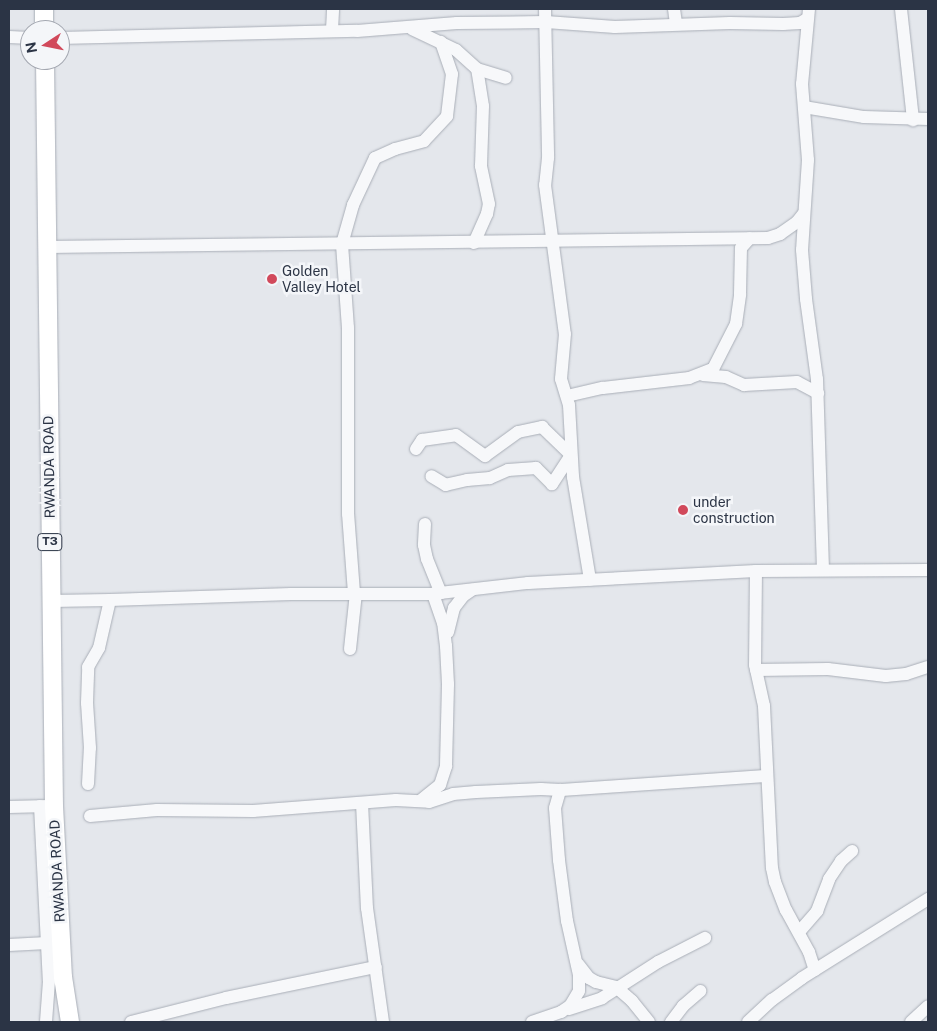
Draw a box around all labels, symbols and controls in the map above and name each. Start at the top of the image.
north arrow [20,20,70,70]
text: N [22,41,40,55]
place label: Golden Valley Hotel [282,263,361,296]
marker: Golden Valley Hotel [266,273,278,285]
street label: RWANDA ROAD [40,415,58,519]
place label: under construction [693,494,775,526]
marker: under construction [677,504,689,516]
road number: T3 [36,532,64,552]
street label: RWANDA ROAD [46,819,68,923]

